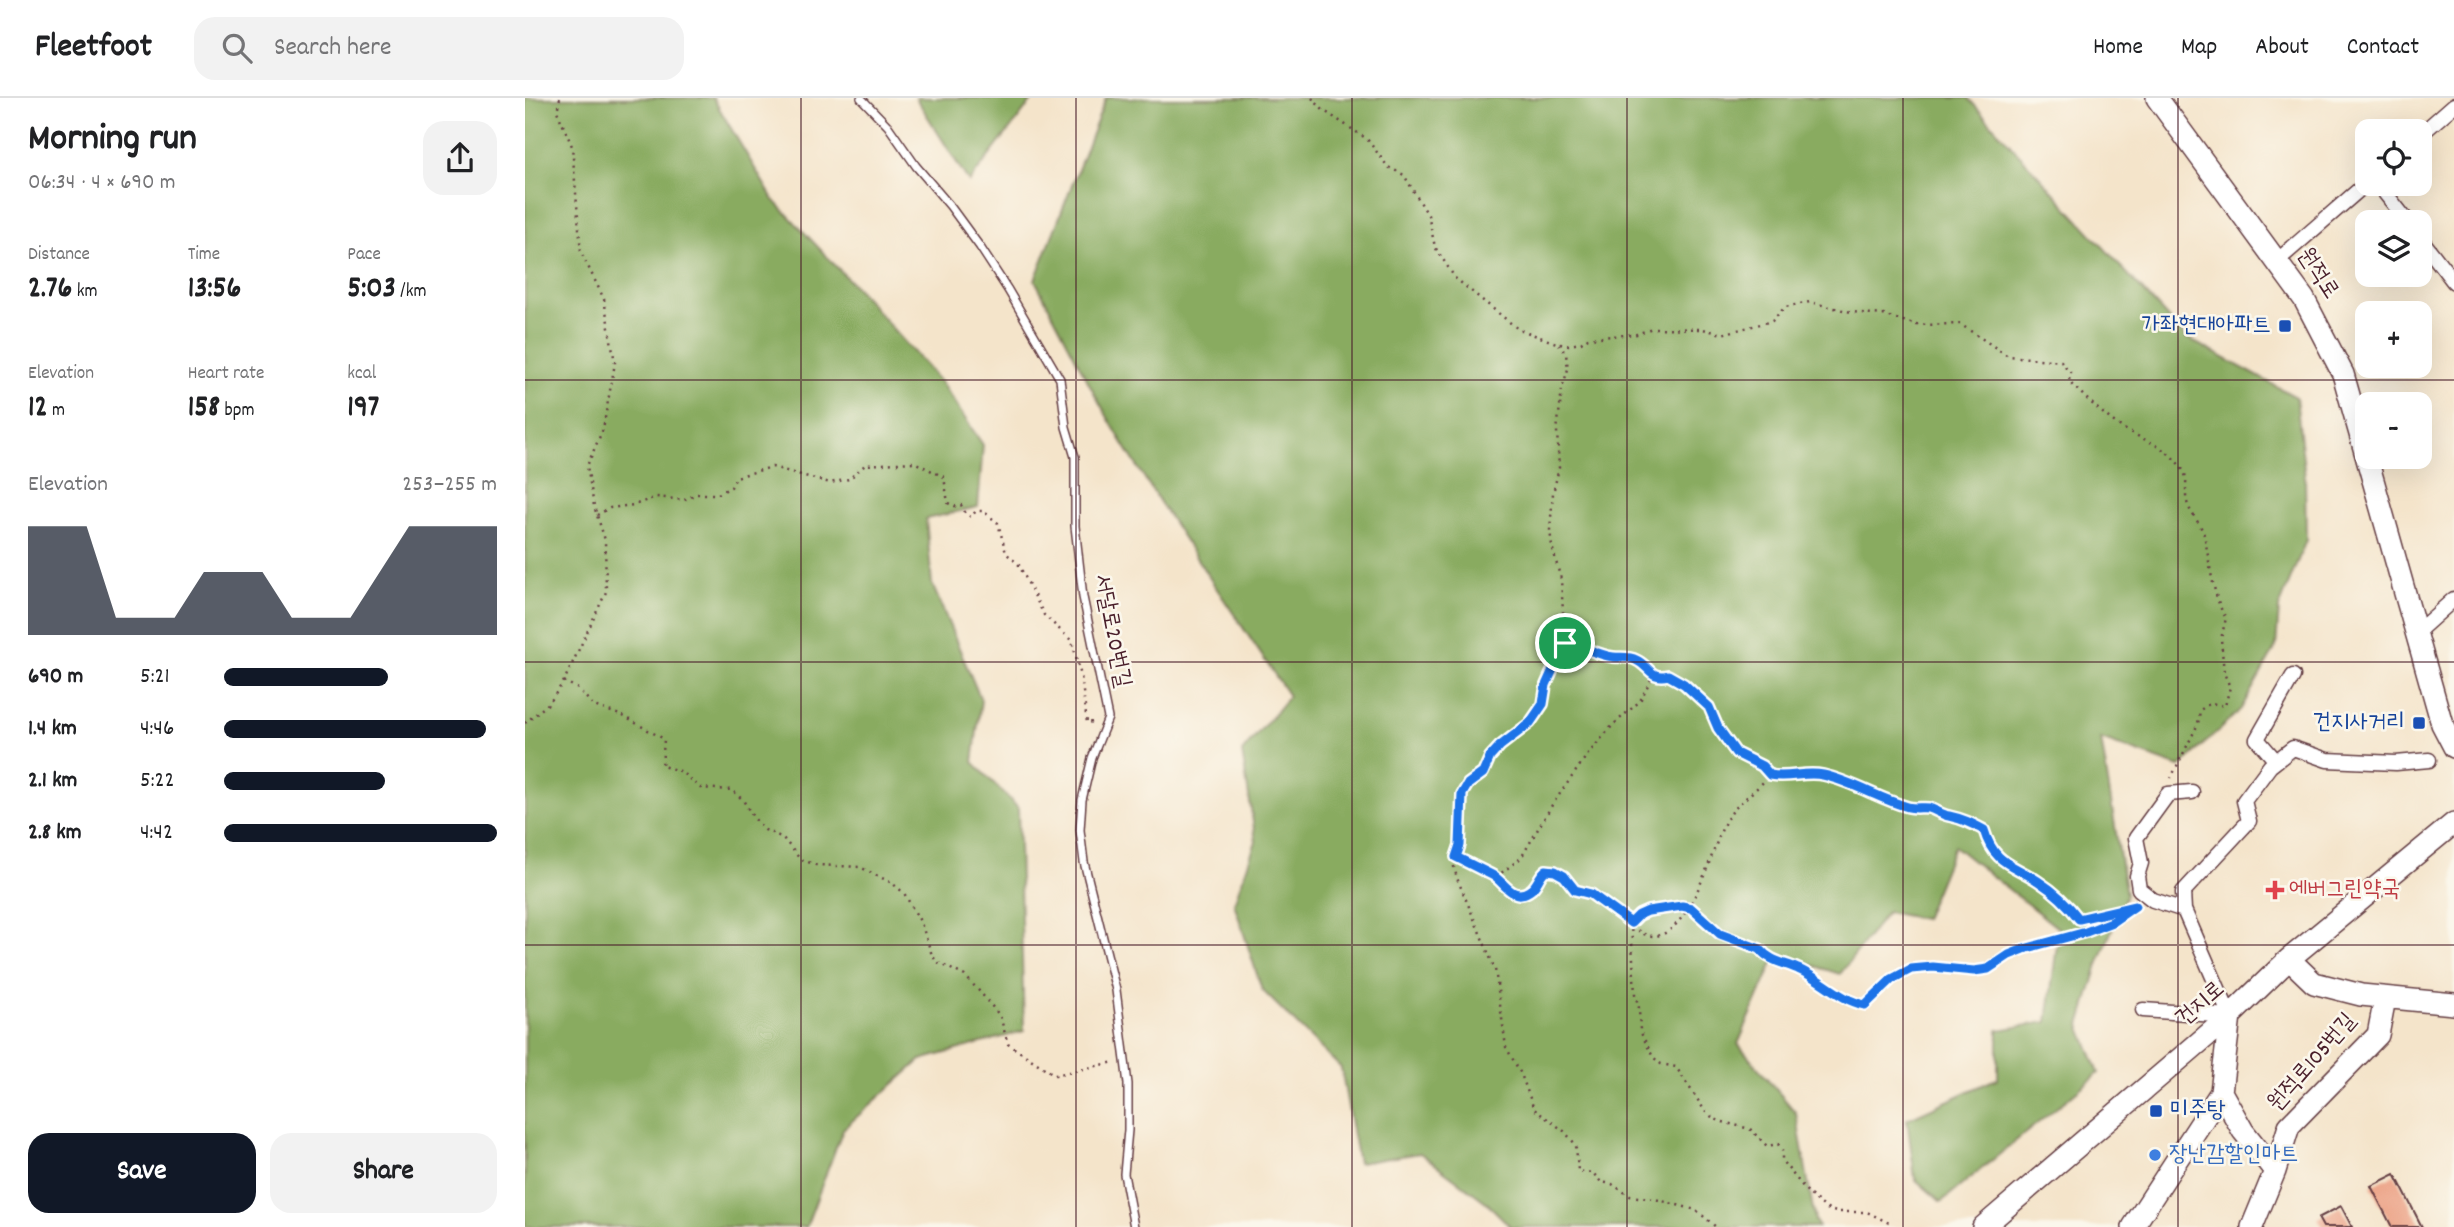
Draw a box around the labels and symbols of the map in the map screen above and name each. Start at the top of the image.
street label: 원적로 [2288,242,2346,306]
place label: 가좌현대아파트 [2141,310,2271,343]
marker: 가좌현대아파트 [2277,318,2293,334]
street label: 서달로20번길 [1084,571,1138,691]
pin [1535,613,1595,673]
place label: 건지사거리 [2312,707,2405,740]
marker: 건지사거리 [2411,715,2427,731]
place label: 에버그린약국 [2289,874,2400,907]
marker: 에버그린약국 [2267,882,2283,898]
street label: 건지로 [2169,974,2233,1036]
street label: 원적로105번길 [2261,1007,2365,1119]
place label: 미주탕 [2170,1095,2226,1128]
marker: 미주탕 [2148,1103,2164,1119]
place label: 장난감할인마트 [2169,1139,2299,1172]
marker: 장난감할인마트 [2147,1147,2163,1163]

